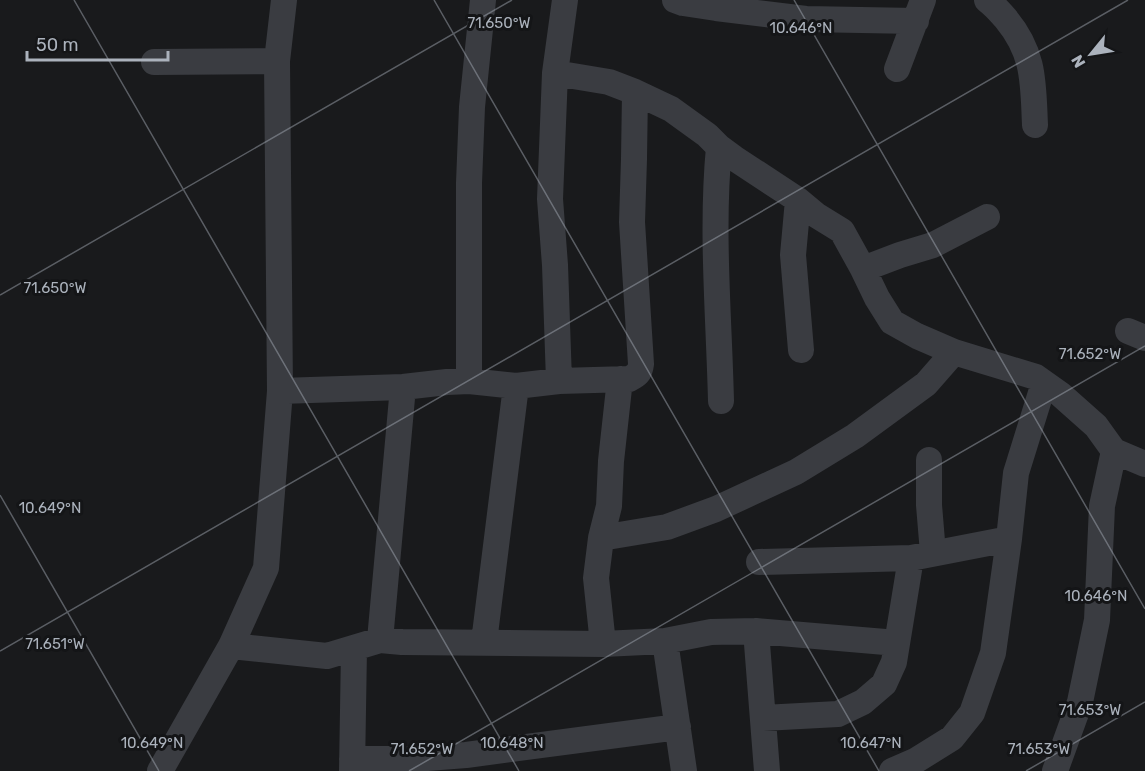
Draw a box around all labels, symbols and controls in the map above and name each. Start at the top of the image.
text: 71.650°W [467,14,531,32]
text: 10.646°N [770,19,832,37]
scale bar [27,24,168,62]
north arrow [1061,24,1121,84]
text: 50 m [36,34,79,56]
text: N [1067,52,1090,71]
text: 71.650°W [23,279,87,297]
text: 71.652°W [1059,345,1121,363]
text: 10.649°N [19,499,81,517]
text: 10.646°N [1065,587,1127,605]
text: 71.651°W [25,635,85,653]
text: 71.653°W [1059,701,1121,719]
text: 10.649°N [121,734,183,752]
text: 10.648°N [480,734,544,752]
text: 10.647°N [840,734,902,752]
text: 71.652°W [391,740,453,758]
text: 71.653°W [1008,740,1070,758]

